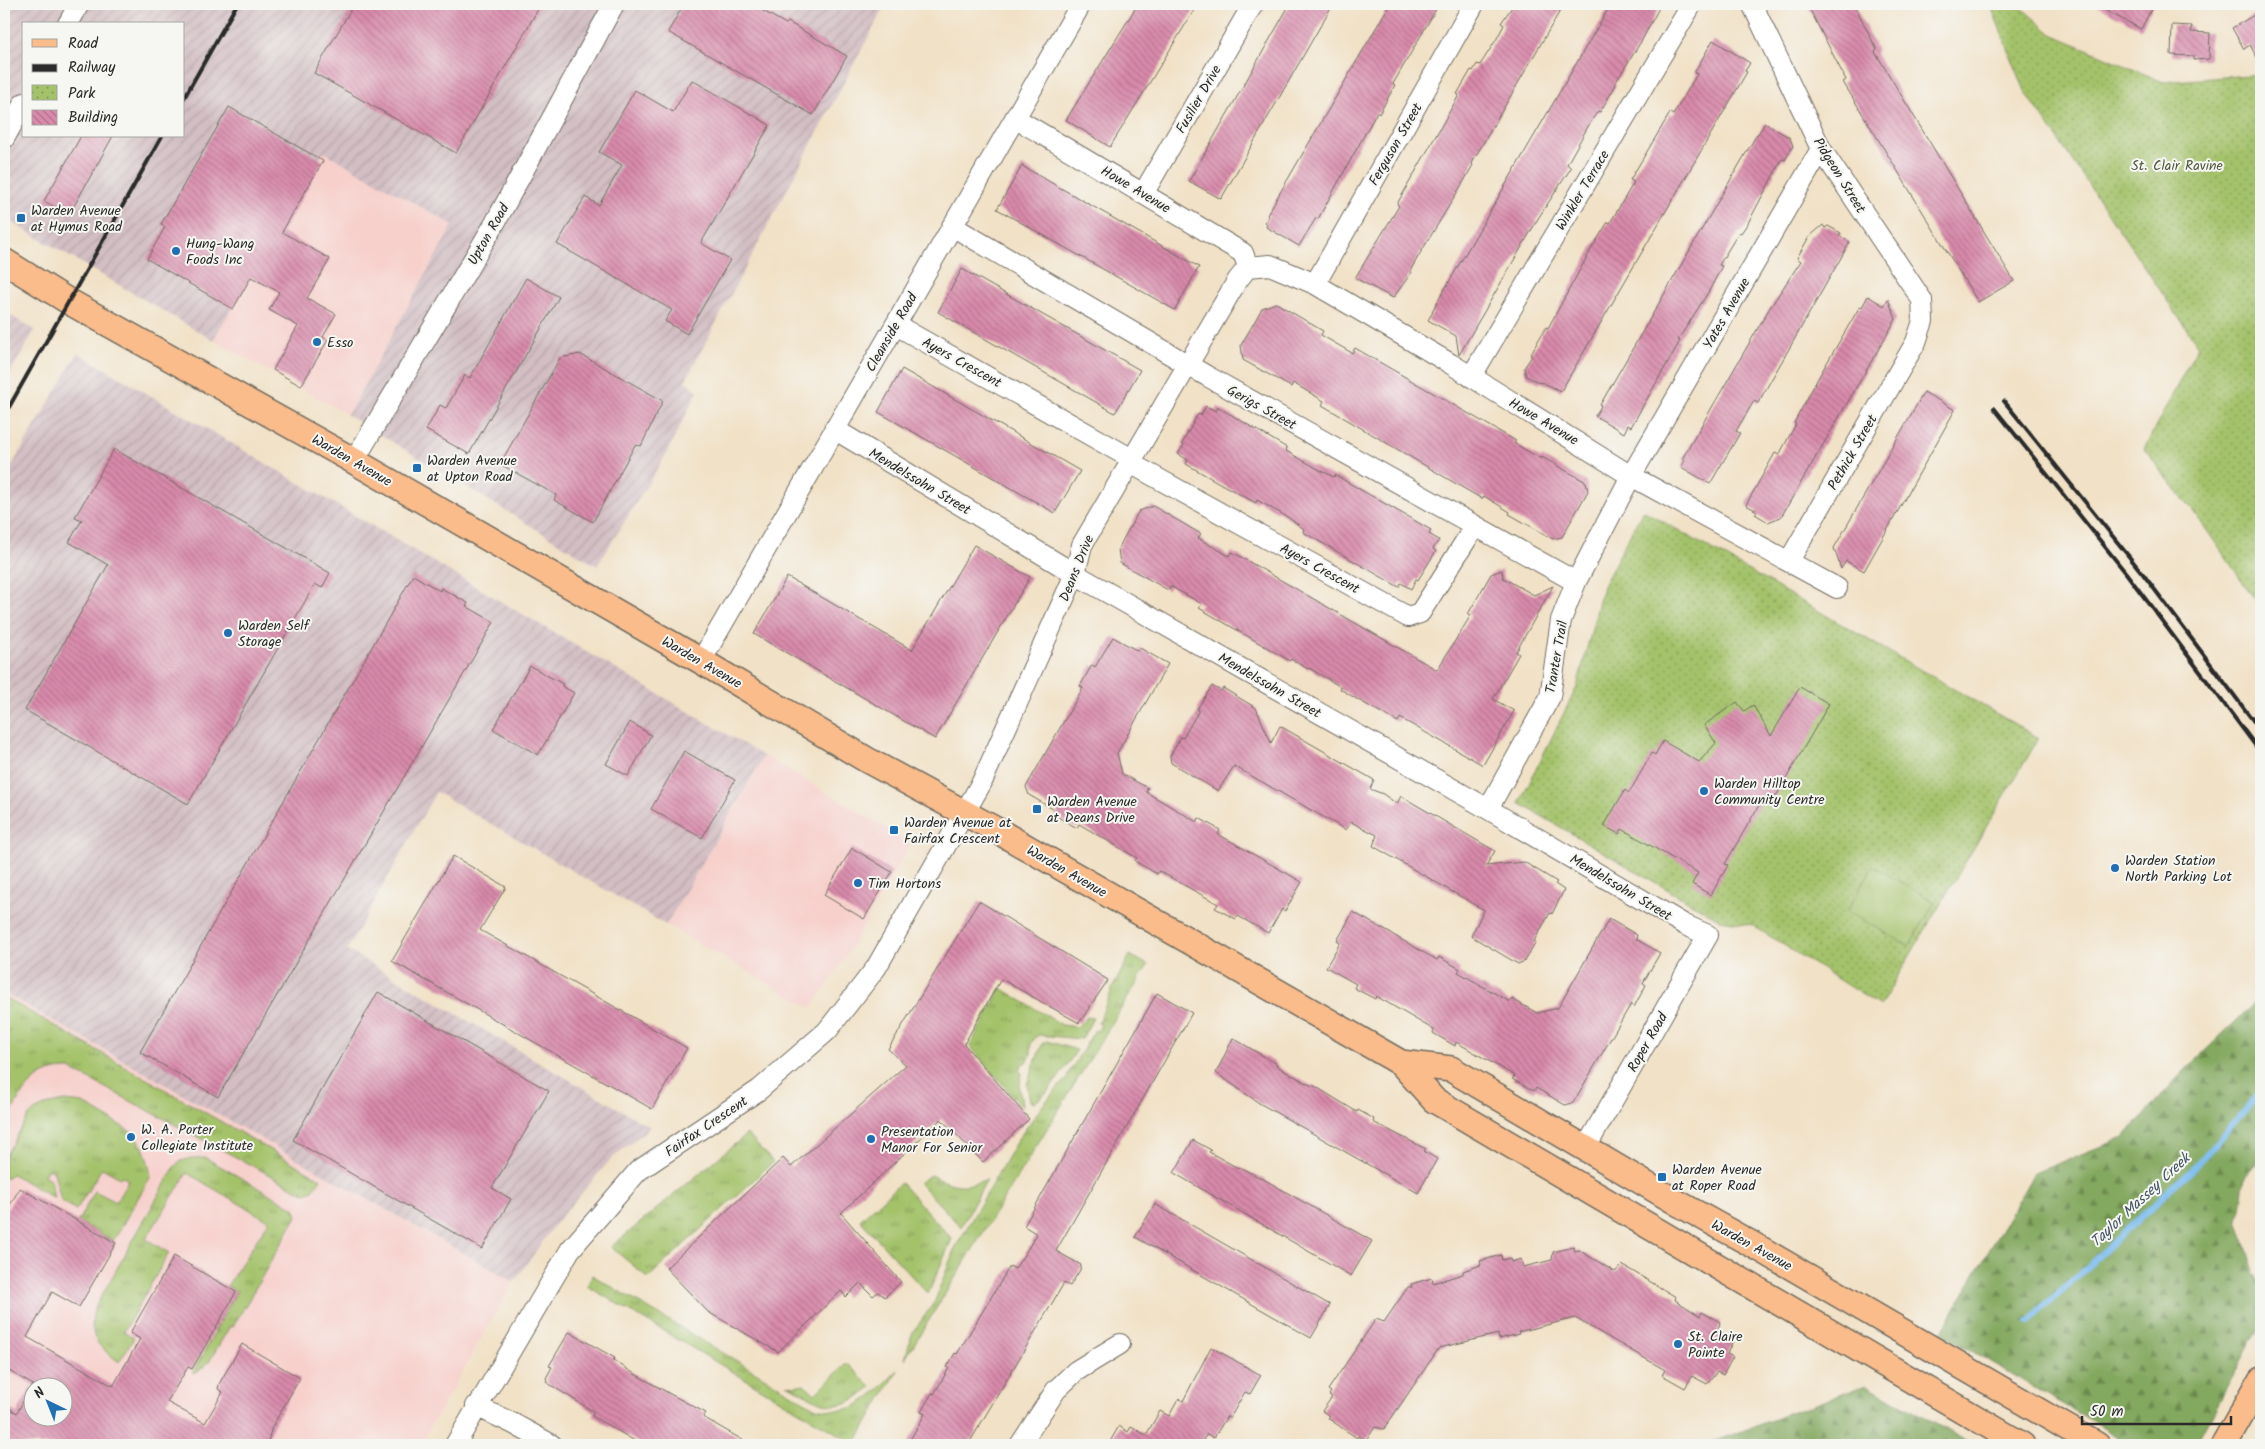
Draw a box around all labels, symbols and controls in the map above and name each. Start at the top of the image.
legend [22,22,185,138]
text: Road [68,32,99,56]
text: Railway [68,56,116,80]
street label: Fusilier Drive [1170,61,1228,138]
text: Park [68,82,96,106]
street label: Ferguson Street [1363,98,1429,190]
text: Building [68,106,118,130]
street label: Pidgeon Street [1807,133,1872,218]
street label: Winkler Terrace [1550,145,1616,235]
park label: St. Clair Ravine [2131,155,2223,177]
street label: Howe Avenue [1096,160,1175,220]
street label: Upton Road [462,199,516,269]
place label: Warden Avenue at Hymus Road [31,200,123,238]
marker: Warden Avenue at Hymus Road [15,212,27,224]
place label: Hung-Wang Foods Inc [186,233,254,271]
marker: Hung-Wang Foods Inc [170,245,182,257]
street label: Yates Avenue [1698,273,1757,353]
street label: Cleanside Road [860,288,924,376]
place label: Esso [327,332,353,354]
street label: Ayers Crescent [918,332,1006,394]
marker: Esso [311,336,323,348]
street label: Gerigs Street [1223,380,1301,436]
street label: Howe Avenue [1504,392,1583,452]
street label: Pethick Street [1822,410,1884,494]
street label: Warden Avenue [307,429,396,493]
street label: Mendelssohn Street [864,443,975,521]
place label: Warden Avenue at Upton Road [427,450,517,488]
marker: Warden Avenue at Upton Road [411,462,423,474]
street label: Deans Drive [1054,531,1101,605]
street label: Ayers Crescent [1276,538,1364,600]
place label: Warden Self Storage [238,615,311,653]
street label: Tranter Trail [1540,618,1574,695]
marker: Warden Self Storage [222,627,234,639]
street label: Warden Avenue [657,631,746,695]
street label: Mendelssohn Street [1214,647,1326,725]
place label: Warden Hilltop Community Centre [1714,773,1825,811]
marker: Warden Hilltop Community Centre [1698,785,1710,797]
place label: Warden Avenue at Deans Drive [1047,791,1137,829]
marker: Warden Avenue at Deans Drive [1031,803,1043,815]
place label: Warden Avenue at Fairfax Crescent [904,812,1012,850]
marker: Warden Avenue at Fairfax Crescent [888,824,900,836]
street label: Warden Avenue [1022,840,1111,904]
street label: Mendelssohn Street [1565,849,1676,927]
place label: Warden Station North Parking Lot [2125,850,2232,888]
marker: Warden Station North Parking Lot [2109,862,2121,874]
place label: Tim Hortons [868,873,941,895]
marker: Tim Hortons [852,877,864,889]
street label: Roper Road [1622,1008,1674,1077]
street label: Fairfax Crescent [661,1091,753,1163]
place label: W. A. Porter Collegiate Institute [141,1119,254,1157]
place label: Presentation Manor For Senior [881,1121,983,1159]
marker: W. A. Porter Collegiate Institute [125,1131,137,1143]
marker: Presentation Manor For Senior [865,1133,877,1145]
water label: Taylor Massey Creek [2085,1146,2198,1254]
place label: Warden Avenue at Roper Road [1672,1159,1762,1197]
marker: Warden Avenue at Roper Road [1656,1171,1668,1183]
street label: Warden Avenue [1707,1215,1797,1278]
place label: St. Claire Pointe [1688,1326,1743,1364]
marker: St. Claire Pointe [1672,1338,1684,1350]
north arrow [22,1376,72,1426]
text: N [29,1382,51,1404]
scale bar [2082,1394,2231,1426]
text: 50 m [2090,1400,2124,1424]

